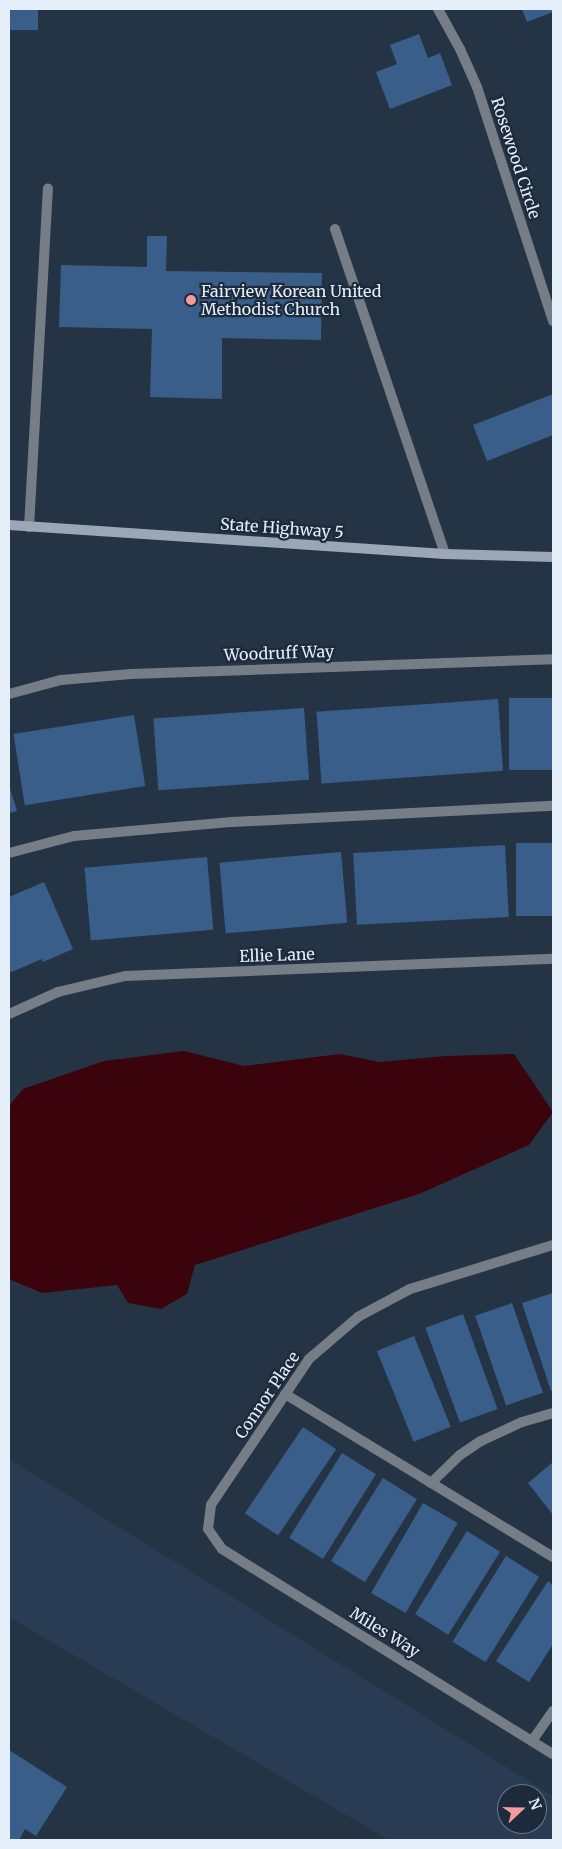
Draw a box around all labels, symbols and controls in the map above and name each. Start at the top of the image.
street label: Rosewood Circle [487,95,545,221]
place label: Fairview Korean United Methodist Church [201,281,381,319]
marker: Fairview Korean United Methodist Church [185,294,197,306]
street label: State Highway 5 [219,514,345,542]
street label: Woodruff Way [223,641,335,665]
street label: Ellie Lane [239,944,315,966]
street label: Connor Place [231,1348,303,1442]
street label: Miles Way [346,1603,424,1661]
north arrow [497,1784,547,1834]
text: N [525,1796,545,1812]

